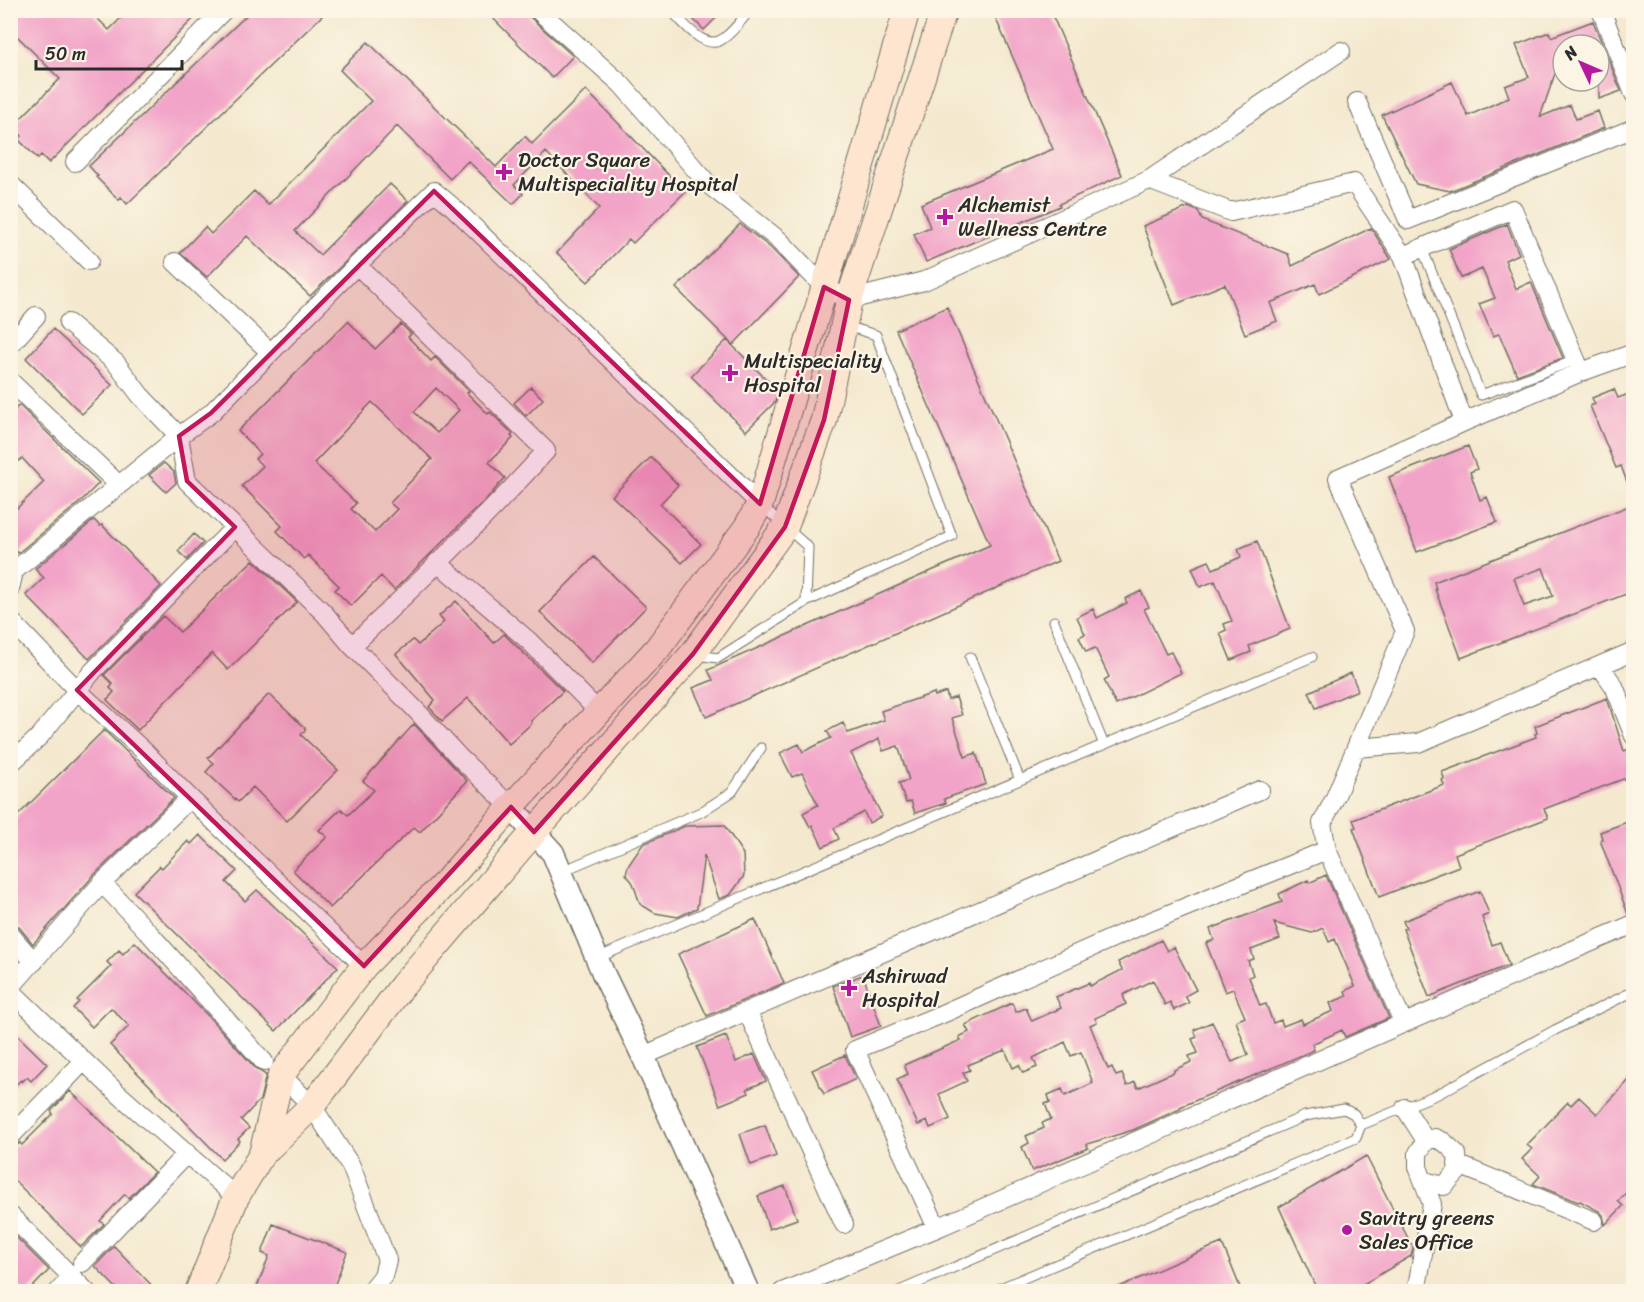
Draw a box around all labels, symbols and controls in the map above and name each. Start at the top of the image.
scale bar [36,33,182,71]
north arrow [1551,33,1611,93]
text: 50 m [45,38,86,70]
text: N [1556,38,1585,68]
place label: Doctor Square Multispeciality Hospital [518,141,739,203]
marker: Doctor Square Multispeciality Hospital [495,163,513,181]
place label: Alchemist Wellness Centre [957,186,1107,248]
marker: Alchemist Wellness Centre [936,208,954,226]
place label: Multispeciality Hospital [744,342,882,404]
marker: Multispeciality Hospital [721,364,739,382]
place label: Ashirwad Hospital [861,957,949,1019]
marker: Ashirwad Hospital [840,979,858,997]
place label: Savitry greens Sales Office [1359,1199,1495,1261]
marker: Savitry greens Sales Office [1340,1223,1354,1237]

